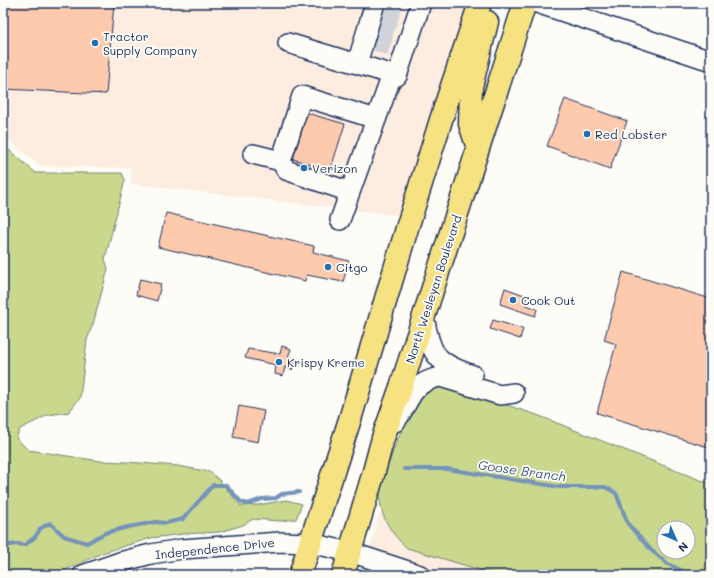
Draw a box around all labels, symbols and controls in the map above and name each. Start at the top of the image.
place label: Tractor Supply Company [103,28,197,58]
marker: Tractor Supply Company [90,38,100,48]
place label: Red Lobster [595,126,667,142]
marker: Red Lobster [582,129,592,139]
place label: Verizon [312,160,357,176]
marker: Verizon [299,163,309,173]
street label: North Wesleyan Boulevard [401,212,465,365]
place label: Citgo [336,259,368,275]
marker: Citgo [323,262,333,272]
place label: Cook Out [521,292,575,308]
marker: Cook Out [508,295,518,305]
place label: Krispy Kreme [287,354,365,370]
marker: Krispy Kreme [274,357,284,367]
water label: Goose Branch [477,455,567,485]
north arrow [656,520,696,560]
street label: Independence Drive [154,534,276,562]
text: N [675,539,692,556]

